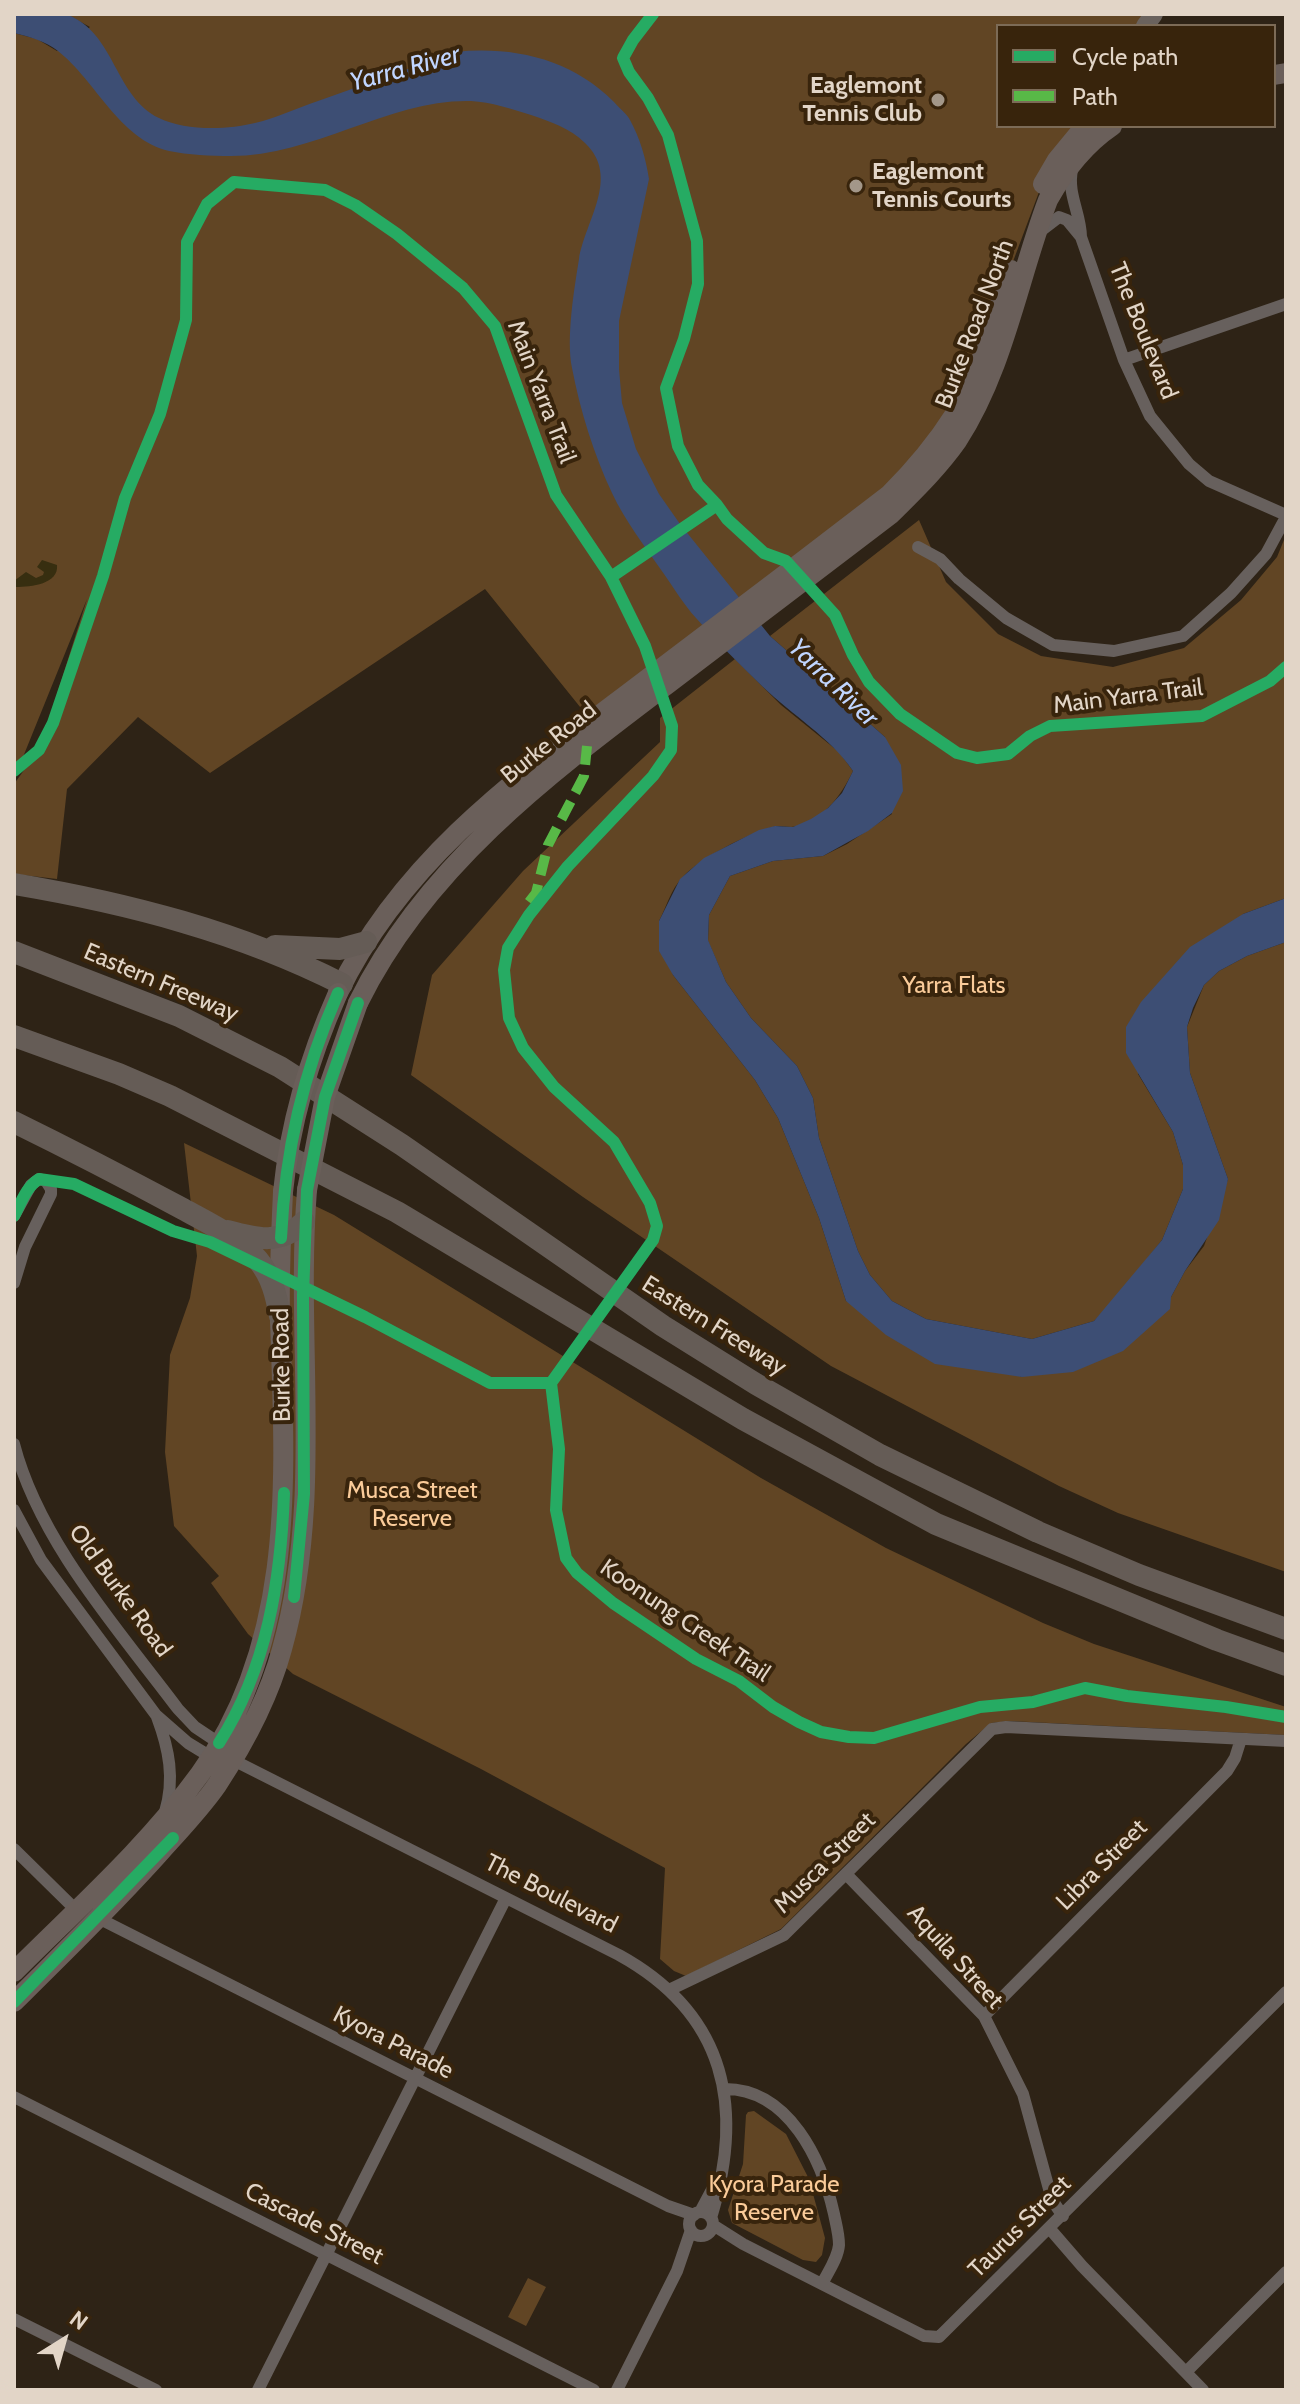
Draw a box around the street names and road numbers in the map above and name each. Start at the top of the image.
street label: Burke Road North [930,236,1020,412]
street label: The Boulevard [1102,258,1184,404]
street label: Main Yarra Trail [501,317,581,467]
street label: Main Yarra Trail [1052,674,1204,720]
street label: Burke Road [496,696,602,790]
street label: Eastern Freeway [79,937,243,1029]
street label: Eastern Freeway [636,1270,792,1382]
street label: Burke Road [267,1308,297,1422]
street label: Old Burke Road [62,1519,178,1663]
street label: Koonung Creek Trail [594,1553,776,1689]
street label: Musca Street [768,1806,882,1920]
street label: Libra Street [1051,1814,1153,1916]
street label: The Boulevard [480,1848,622,1940]
street label: Aquila Street [901,1899,1009,2015]
street label: Kyora Parade [328,2000,458,2086]
street label: Taurus Street [963,2170,1077,2284]
street label: Cascade Street [240,2177,388,2271]

